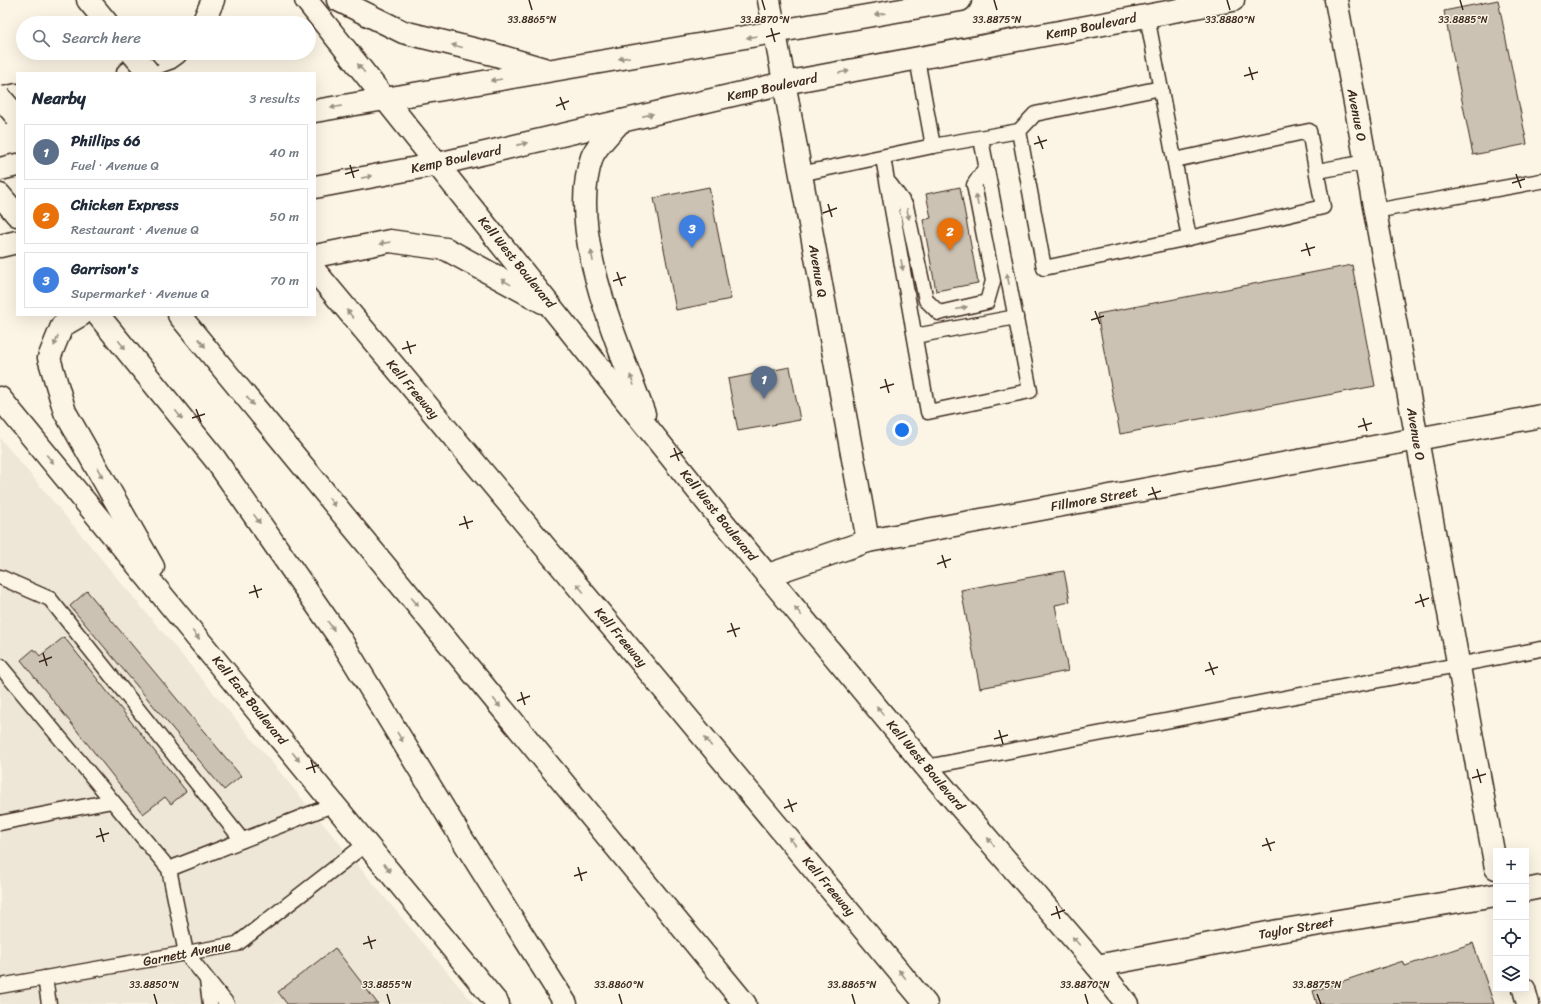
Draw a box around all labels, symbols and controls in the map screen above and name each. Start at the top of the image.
street label: Kemp Boulevard [1044,6,1139,46]
text: 33.8865°N [507,11,557,29]
text: 33.8870°N [740,11,790,29]
one-way arrow [874,11,886,17]
text: 33.8875°N [972,11,1022,29]
text: 33.8880°N [1205,11,1255,29]
text: 33.8885°N [1438,11,1488,29]
search box [16,16,316,60]
text: Search here [62,25,141,51]
icon: search [30,27,52,49]
one-way arrow [746,34,758,40]
one-way arrow [451,42,463,48]
one-way arrow [618,55,630,61]
one-way arrow [356,62,365,73]
street label: Kemp Boulevard [725,66,820,108]
one-way arrow [838,69,850,75]
one-way arrow [489,77,502,83]
text: Nearby [32,83,86,113]
street label: Avenue O [1340,86,1373,143]
text: 3 results [249,87,300,110]
one-way arrow [330,104,343,110]
one-way arrow [642,112,654,118]
text: Phillips 66 [71,128,141,154]
street label: Kemp Boulevard [409,138,504,180]
text: 1 [43,141,49,164]
text: 40 m [269,141,299,164]
one-way arrow [515,141,528,147]
text: Fuel · Avenue Q [71,154,159,177]
one-way arrow [361,174,373,180]
text: Chicken Express [71,192,178,218]
one-way arrow [974,193,980,206]
text: 2 [42,205,50,228]
text: 50 m [269,205,299,228]
one-way arrow [905,208,911,221]
street label: Kell West Boulevard [472,211,562,314]
pin: 3 [679,215,705,248]
text: Restaurant · Avenue Q [71,218,199,241]
pin: 2 [937,218,963,251]
one-way arrow [379,240,391,246]
street label: Avenue Q [802,242,834,299]
one-way arrow [589,250,595,263]
text: Garrison's [71,256,139,282]
one-way arrow [900,259,906,271]
text: 3 [42,269,50,292]
text: 70 m [270,269,299,292]
one-way arrow [1005,273,1011,285]
one-way arrow [500,278,512,285]
text: Supermarket · Avenue Q [71,282,209,305]
one-way arrow [956,304,968,310]
one-way arrow [346,308,355,319]
one-way arrow [52,336,58,348]
one-way arrow [198,338,207,348]
one-way arrow [118,340,127,351]
street label: Kell Freeway [381,354,445,425]
pin: 1 [751,366,777,399]
one-way arrow [629,373,635,385]
one-way arrow [245,396,254,407]
street label: Avenue O [1400,405,1432,462]
one-way arrow [175,410,184,421]
your location [892,420,912,440]
one-way arrow [46,453,55,464]
street label: Kell West Boulevard [674,464,764,567]
one-way arrow [96,467,103,479]
street label: Fillmore Street [1049,480,1140,518]
one-way arrow [328,496,337,507]
one-way arrow [253,514,261,525]
one-way arrow [576,583,585,594]
one-way arrow [410,597,419,608]
street label: Kell Freeway [589,602,653,673]
one-way arrow [793,605,802,616]
one-way arrow [327,621,335,631]
one-way arrow [191,629,200,640]
street label: Kell East Boulevard [206,650,294,751]
one-way arrow [493,697,502,708]
one-way arrow [876,706,885,716]
street label: Kell West Boulevard [881,714,972,817]
one-way arrow [396,731,403,743]
one-way arrow [704,736,713,747]
one-way arrow [292,751,300,762]
one-way arrow [787,836,796,847]
one-way arrow [987,837,996,848]
map controls [1493,848,1529,992]
button: + [1493,848,1529,884]
street label: Kell Freeway [797,851,861,922]
one-way arrow [383,863,392,874]
button: − [1493,884,1529,920]
street label: Taylor Street [1257,910,1336,946]
button: locate [1493,920,1529,956]
street label: Garnett Avenue [141,933,233,973]
one-way arrow [1071,936,1081,946]
button: layers [1493,956,1529,992]
one-way arrow [897,968,906,979]
text: 33.8850°N [129,976,179,994]
text: 33.8855°N [362,976,412,994]
text: 33.8860°N [594,976,644,994]
text: 33.8865°N [827,976,877,994]
text: 33.8870°N [1060,976,1110,994]
text: 33.8875°N [1292,976,1342,994]

